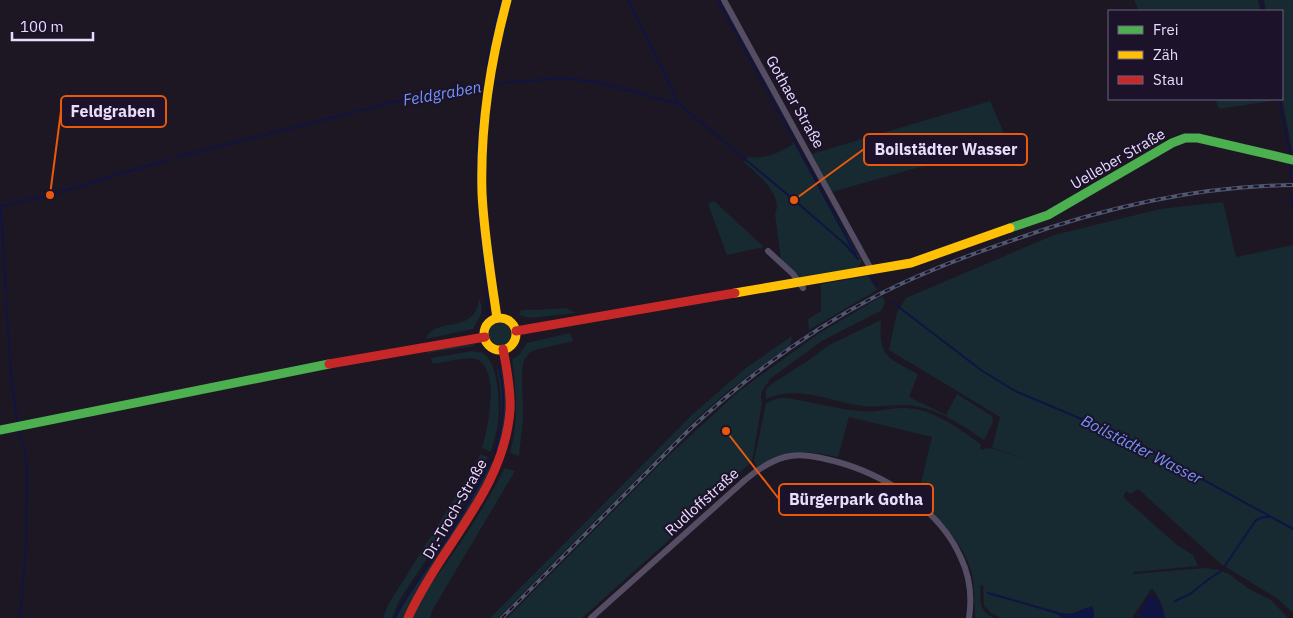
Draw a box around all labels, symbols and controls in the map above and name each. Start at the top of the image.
scale bar [12,10,94,42]
legend [1108,10,1283,100]
text: 100 m [20,17,64,36]
text: Frei [1153,20,1179,39]
text: Zäh [1153,45,1178,64]
street label: Gothaer Straße [762,52,829,151]
text: Stau [1153,70,1184,89]
water label: Feldgraben [401,76,483,110]
callout: Feldgraben [61,96,166,127]
text: Feldgraben [71,101,155,121]
street label: Uelleber Straße [1067,124,1168,193]
callout: Boilstädter Wasser [864,134,1027,165]
text: Boilstädter Wasser [875,139,1018,159]
water label: Boilstädter Wasser [1078,410,1207,489]
street label: Dr.-Troch-Straße [418,455,491,562]
street label: Rudloffstraße [661,464,742,540]
callout: Bürgerpark Gotha [779,484,933,515]
text: Bürgerpark Gotha [789,489,923,509]

